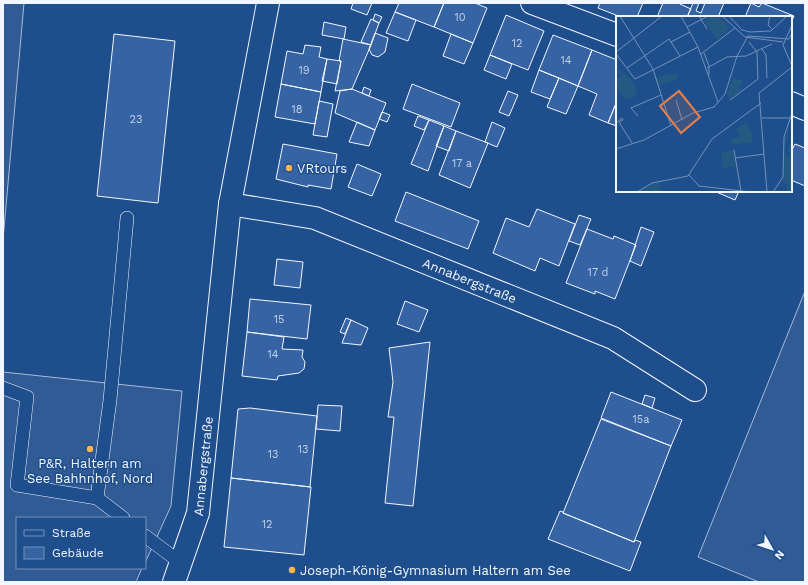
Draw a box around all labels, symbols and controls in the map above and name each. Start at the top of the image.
house number: 10 [454,11,466,24]
inset map [616,16,792,192]
house number: 12 [512,37,522,50]
house number: 14 [560,54,572,67]
house number: 19 [298,64,310,77]
house number: 18 [291,103,303,116]
house number: 23 [130,113,142,126]
house number: 17 a [452,157,472,170]
place label: VRtours [297,161,347,176]
marker: VRtours [284,163,294,173]
street label: Annabergstraße [420,255,519,306]
house number: 17 d [588,266,608,279]
house number: 15 [274,313,284,326]
house number: 14 [267,348,279,361]
house number: 15a [633,413,649,426]
street label: Annabergstraße [191,416,216,517]
house number: 13 [298,443,308,456]
marker: P&R, Haltern am See Bahhnhof, Nord [85,444,95,454]
house number: 13 [268,448,278,461]
place label: P&R, Haltern am See Bahhnhof, Nord [27,456,153,486]
legend [16,517,146,569]
house number: 12 [262,518,272,531]
text: Straße [52,526,91,540]
north arrow [752,529,792,569]
text: Gebäude [52,546,104,560]
text: N [772,548,787,562]
place label: Joseph-König-Gymnasium Haltern am See [300,563,571,578]
marker: Joseph-König-Gymnasium Haltern am See [287,565,297,575]

